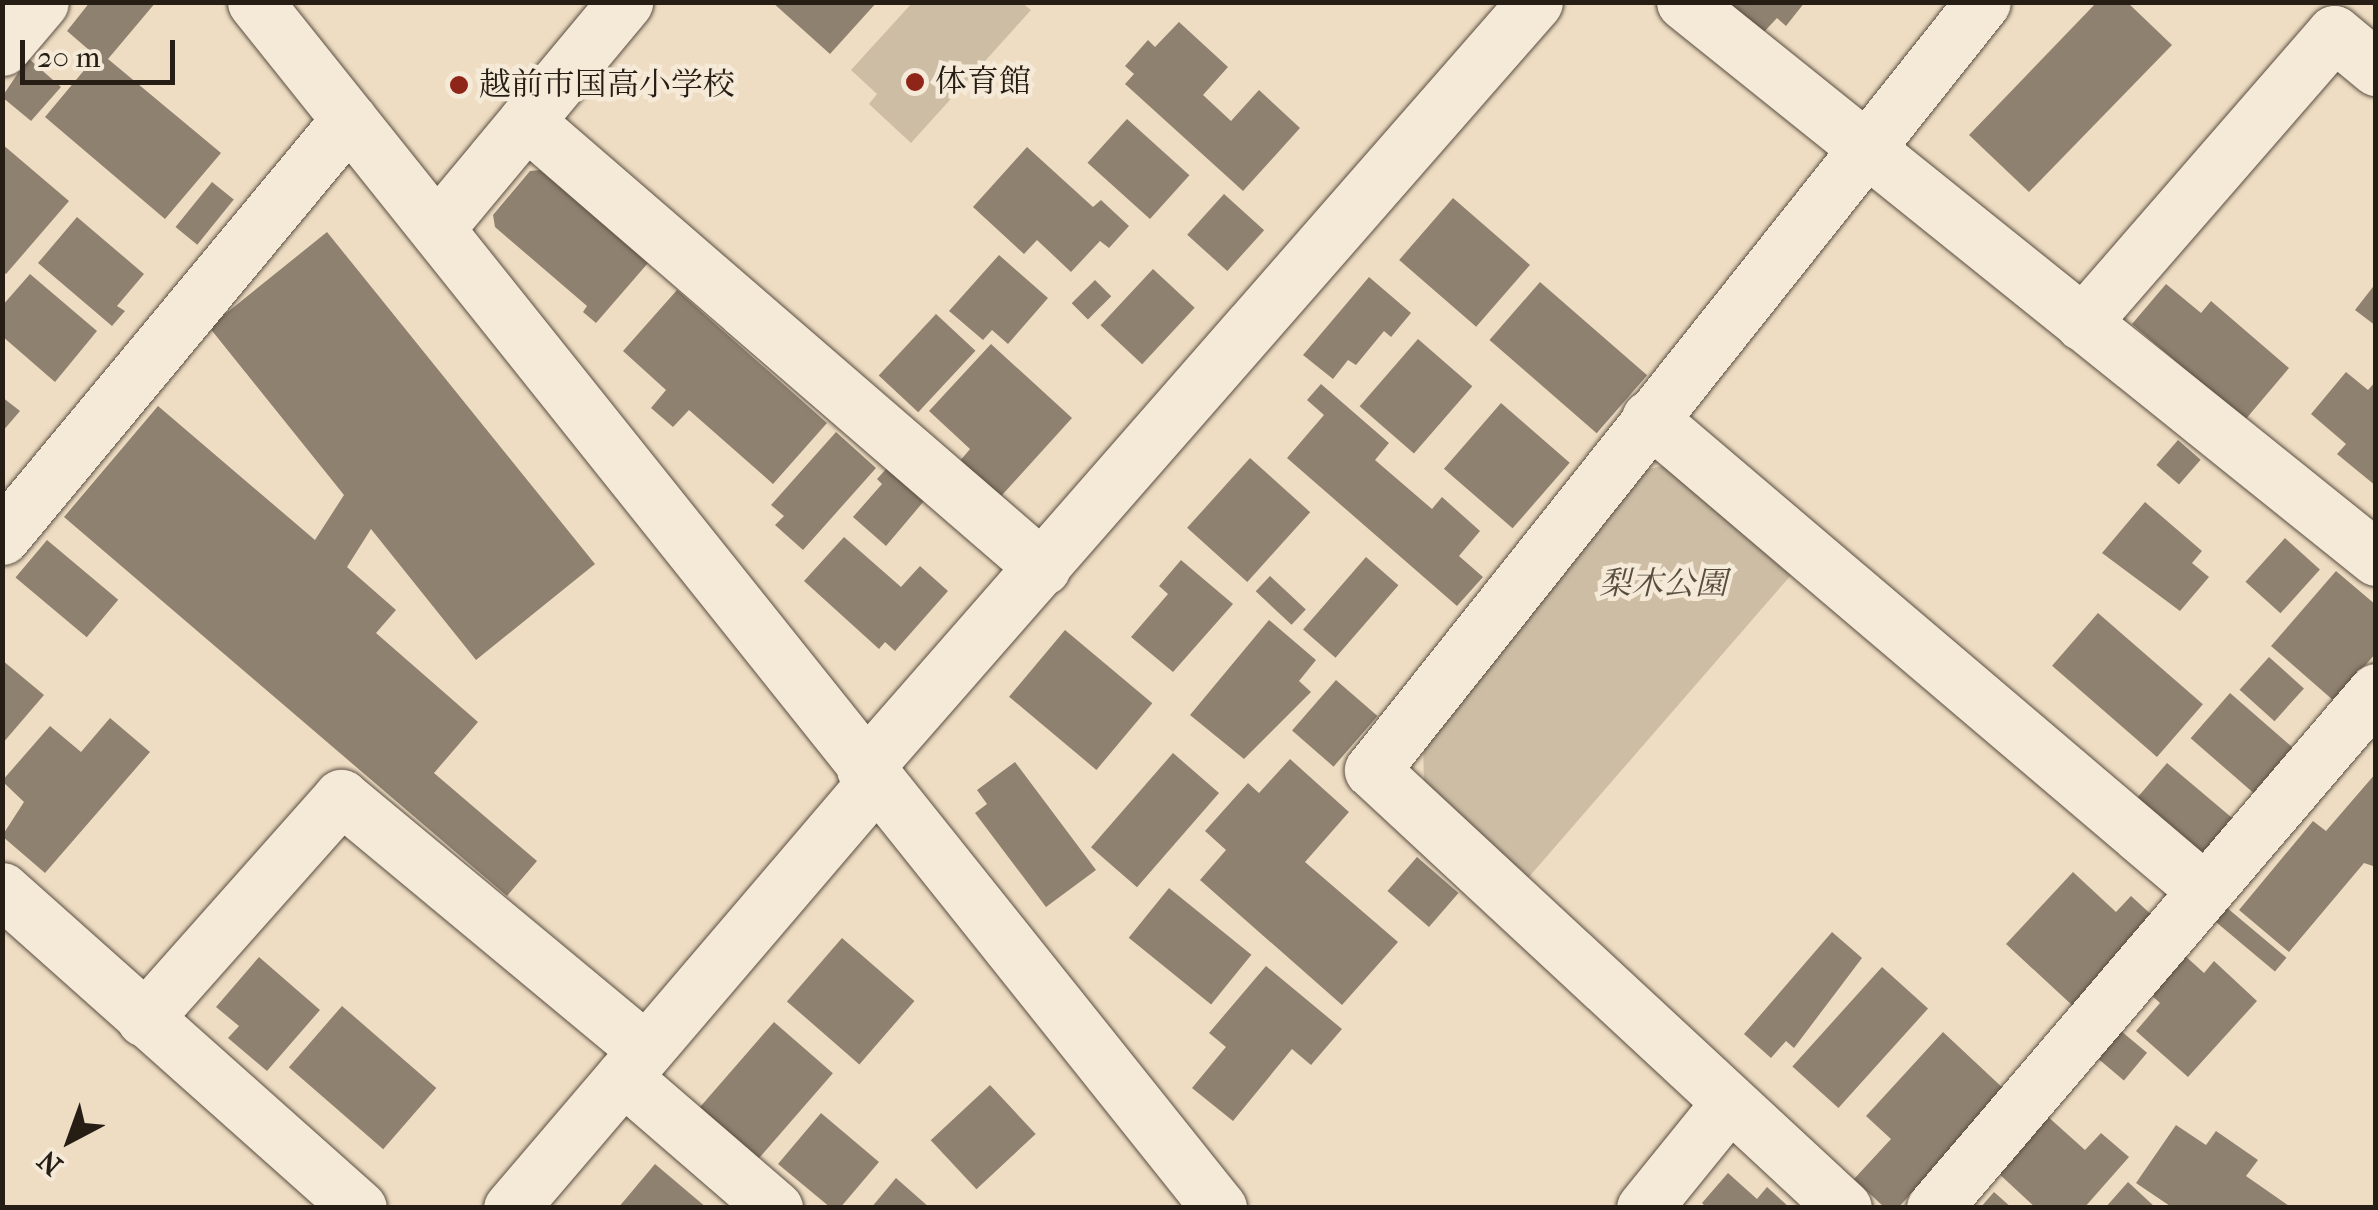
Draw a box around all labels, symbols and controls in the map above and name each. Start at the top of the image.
scale bar [25,20,180,82]
text: 20 m [37,40,100,75]
place label: 体育館 [935,63,1031,101]
place label: 越前市国高小学校 [479,66,735,104]
marker: 体育館 [904,71,926,93]
marker: 越前市国高小学校 [448,74,470,96]
park label: 梨木公園 [1599,565,1727,603]
north arrow [20,1090,120,1190]
text: N [31,1144,69,1182]

